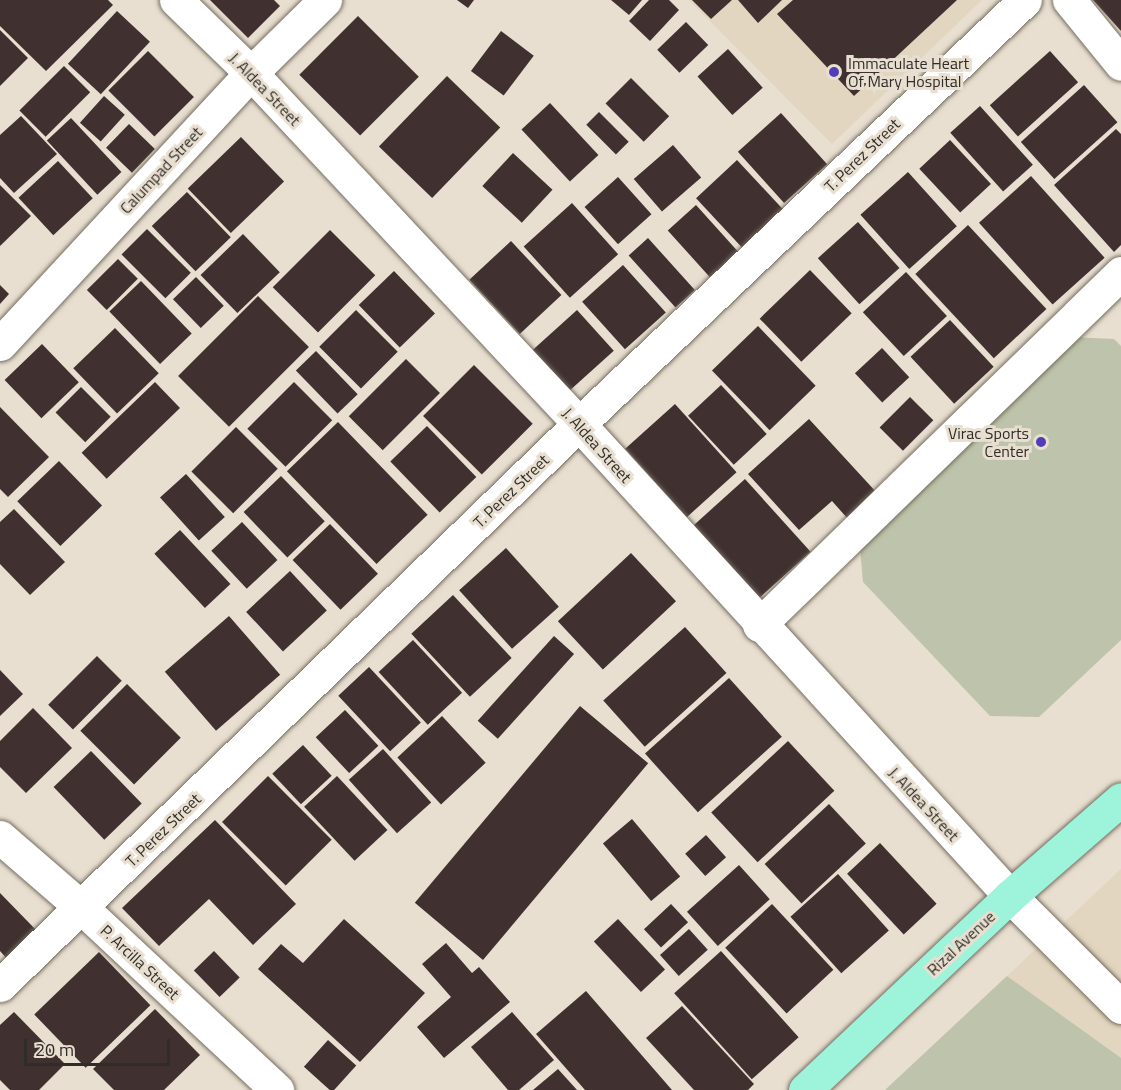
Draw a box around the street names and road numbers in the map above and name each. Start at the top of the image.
street label: J. Aldea Street [225,48,305,130]
street label: T. Perez Street [820,114,904,196]
street label: Calumpad Street [116,123,206,217]
street label: J. Aldea Street [558,404,636,486]
street label: T. Perez Street [469,450,553,532]
street label: J. Aldea Street [885,763,963,845]
street label: T. Perez Street [121,789,205,871]
street label: Rizal Avenue [923,907,999,979]
street label: P. Arcilla Street [97,921,183,1003]

